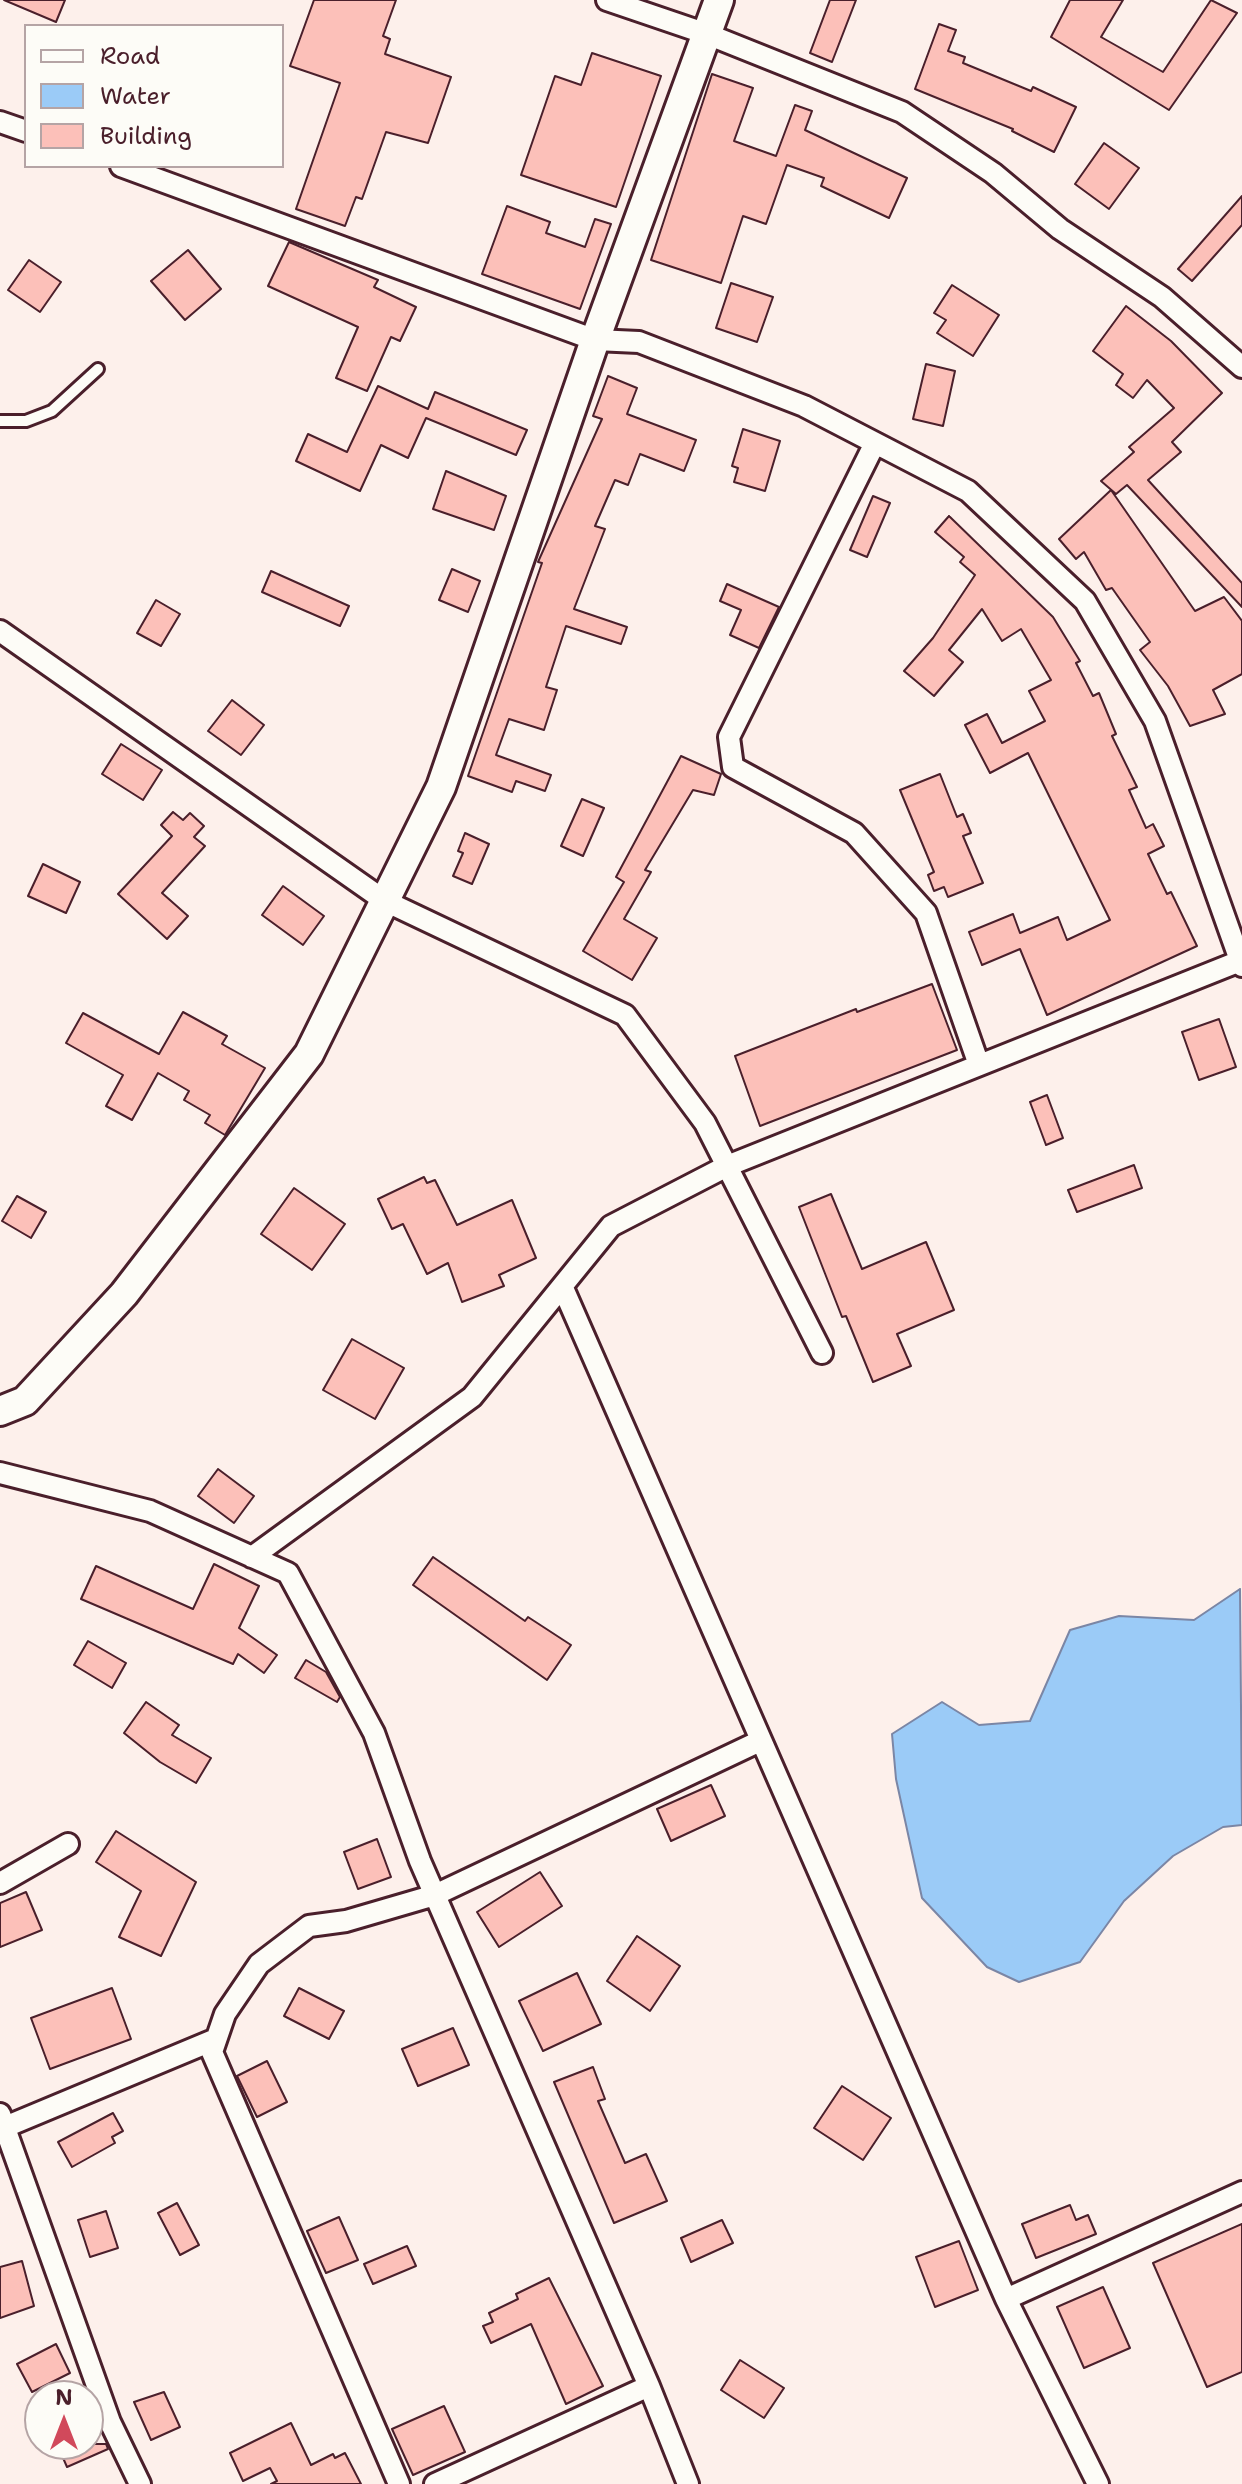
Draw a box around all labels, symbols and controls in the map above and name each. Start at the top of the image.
legend [24,24,284,168]
text: Road [100,40,160,72]
text: Water [100,80,171,112]
text: Building [100,120,192,152]
north arrow [24,2380,104,2460]
text: N [55,2383,73,2412]

